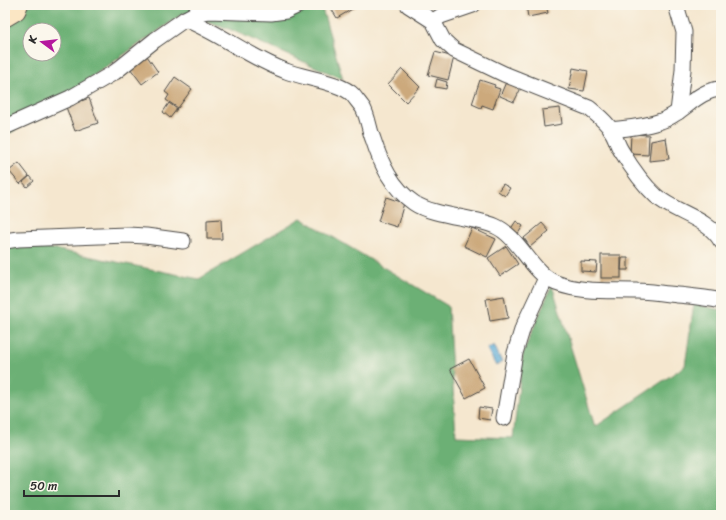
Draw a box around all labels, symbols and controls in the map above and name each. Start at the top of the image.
north arrow [22,22,62,62]
text: K [23,33,43,46]
scale bar [24,472,119,498]
text: 50 m [30,475,57,497]

